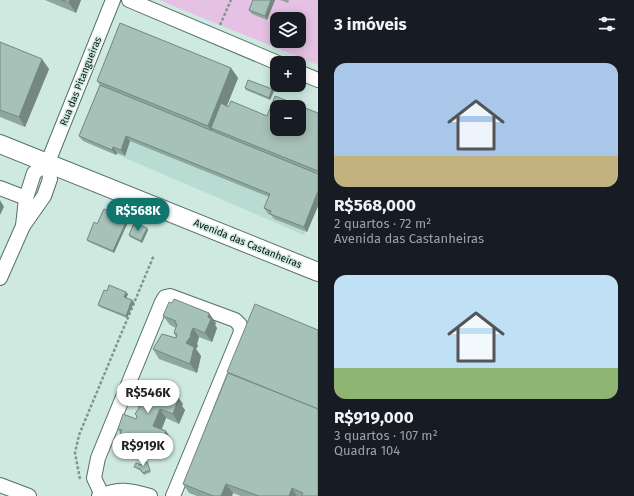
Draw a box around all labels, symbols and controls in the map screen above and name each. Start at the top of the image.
map controls [270,12,306,136]
button: layers [270,12,306,48]
icon: filters [596,13,618,35]
text: 3 imóveis [334,14,407,35]
street label: Rua das Pitangueiras [58,35,104,128]
button: + [270,56,306,92]
icon: home [440,89,512,161]
button: − [270,100,306,136]
text: R$568,000 [334,195,416,216]
pin: R$568K [105,198,171,232]
text: R$568K [115,203,161,218]
text: 2 quartos · 72 m² [334,216,431,231]
street label: Avenida das Castanheiras [192,217,304,271]
text: Avenida das Castanheiras [334,231,484,246]
icon: home [440,301,512,373]
pin: R$546K [115,380,181,414]
text: R$546K [126,385,170,400]
text: R$919,000 [334,407,414,428]
text: 3 quartos · 107 m² [334,428,438,443]
pin: R$919K [110,433,176,467]
text: R$919K [121,438,165,453]
text: Quadra 104 [334,443,400,458]

